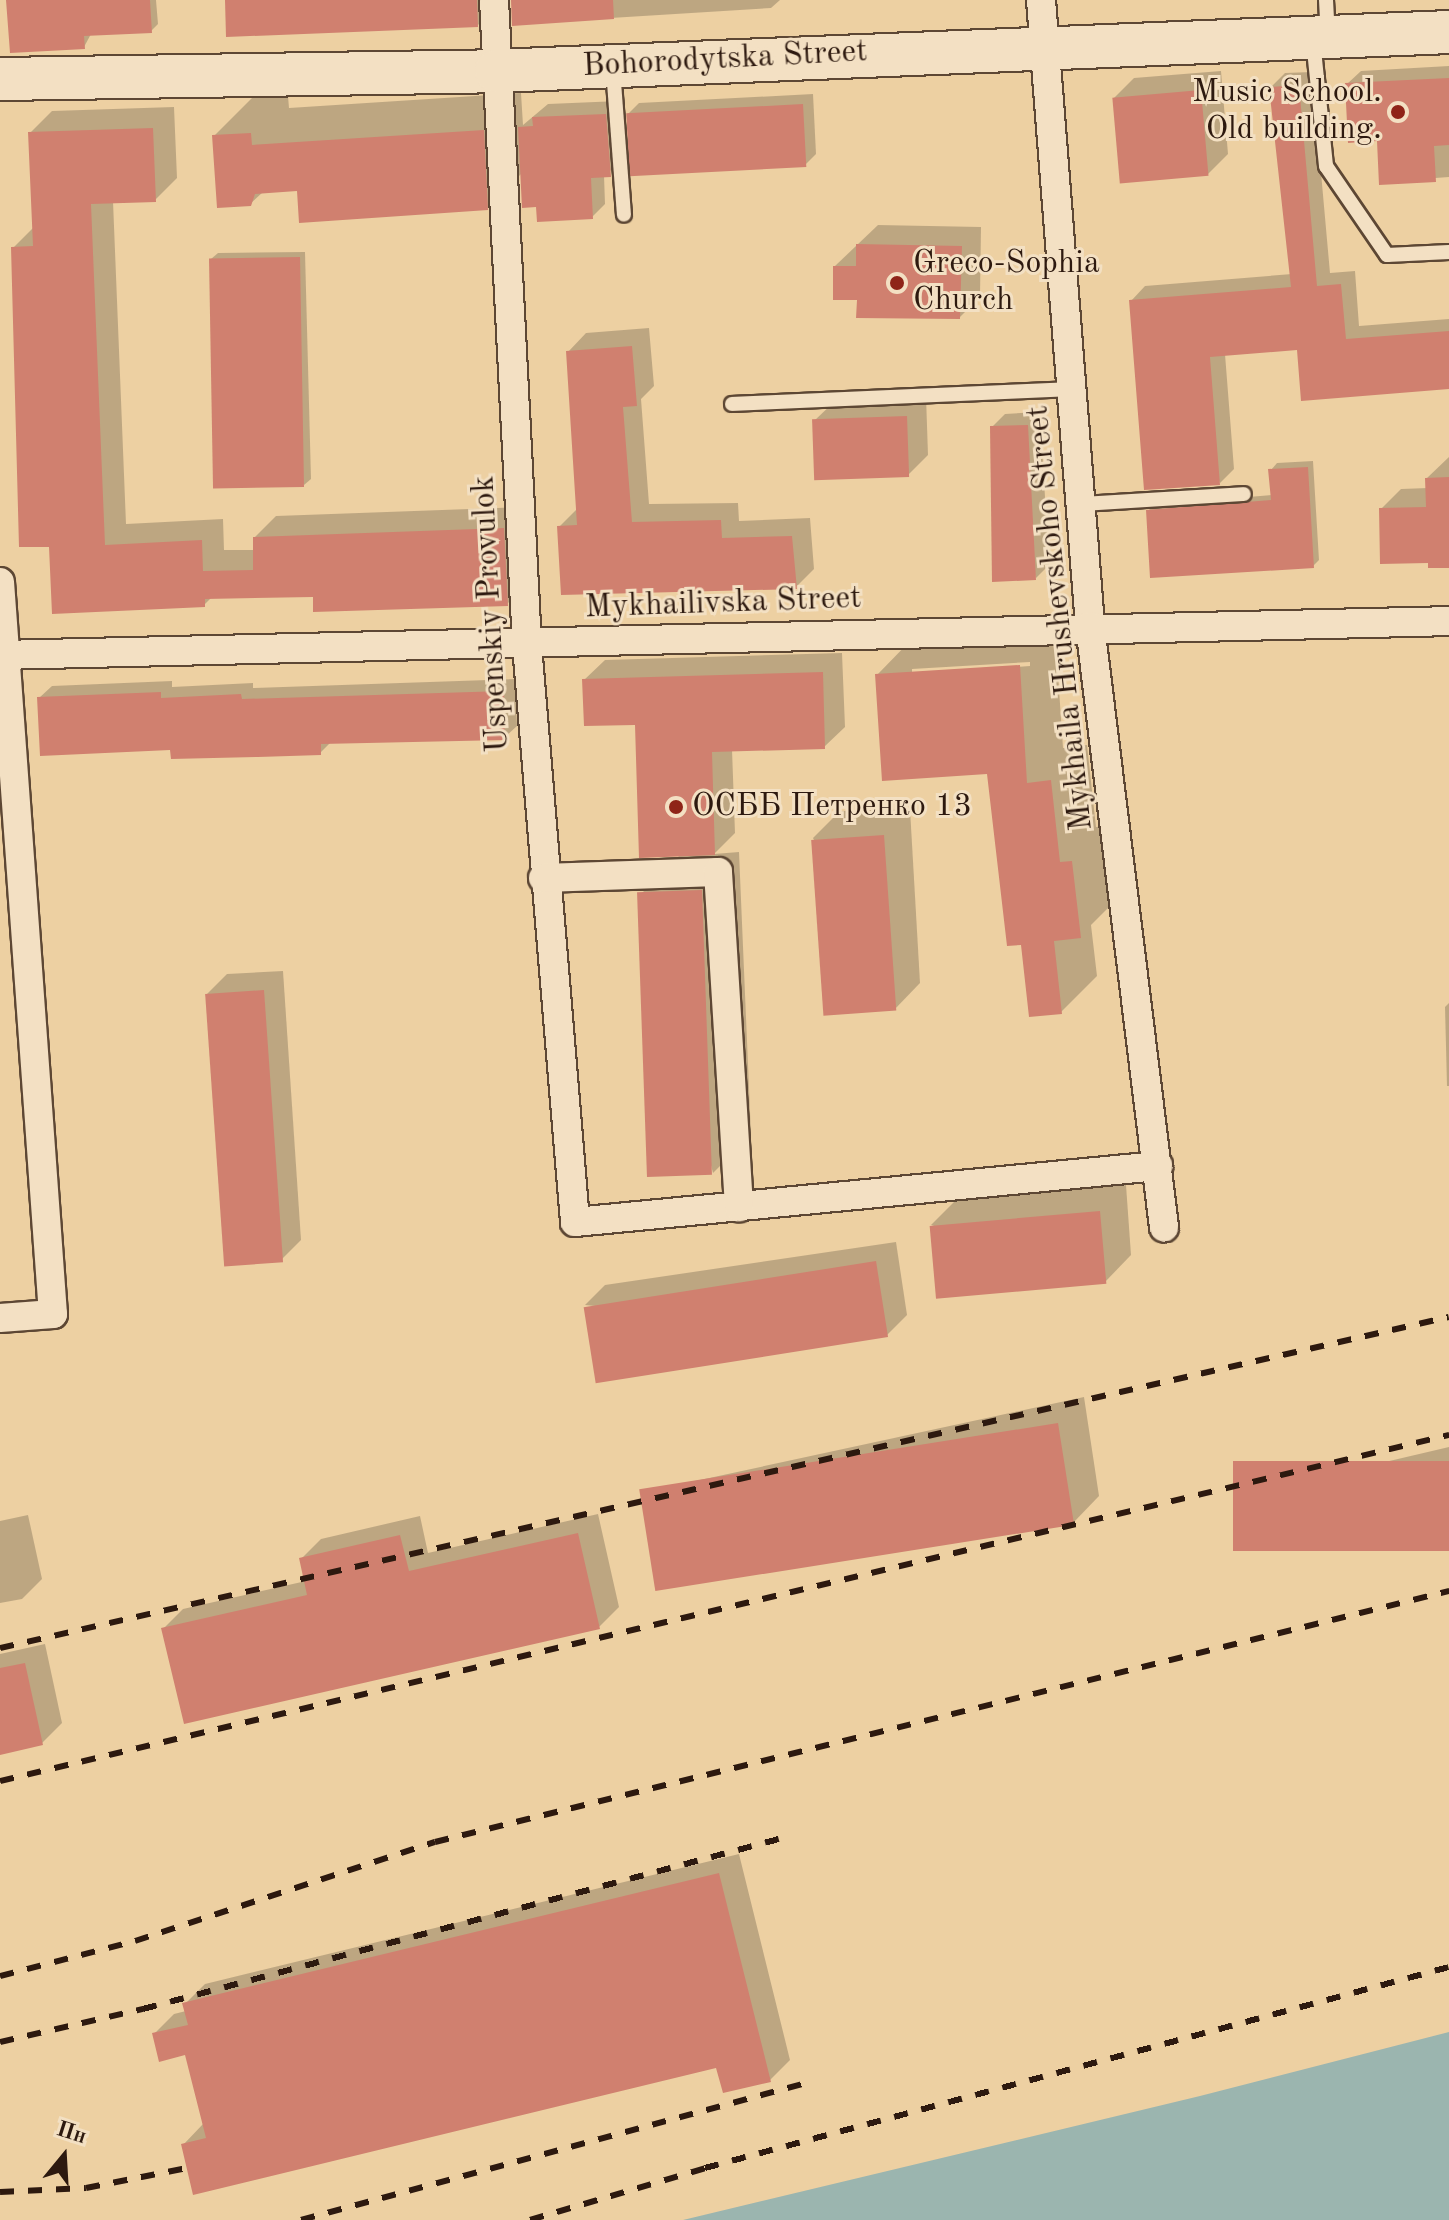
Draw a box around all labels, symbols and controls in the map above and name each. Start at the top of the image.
street label: Bohorodytska Street [582,33,868,87]
place label: Music School. Old building. [1192,75,1382,150]
marker: Music School. Old building. [1389,103,1407,121]
place label: Greco-Sophia Church [913,246,1100,321]
marker: Greco-Sophia Church [888,274,906,292]
street label: Mykhaila Hrushevskoho Street [1020,403,1102,833]
street label: Uspenskiy Provulok [466,475,518,753]
street label: Mykhailivska Street [584,580,862,628]
place label: ОСББ Петренко 13 [692,788,972,826]
marker: ОСББ Петренко 13 [667,798,685,816]
north arrow [24,2116,104,2196]
text: Пн [54,2118,89,2148]

